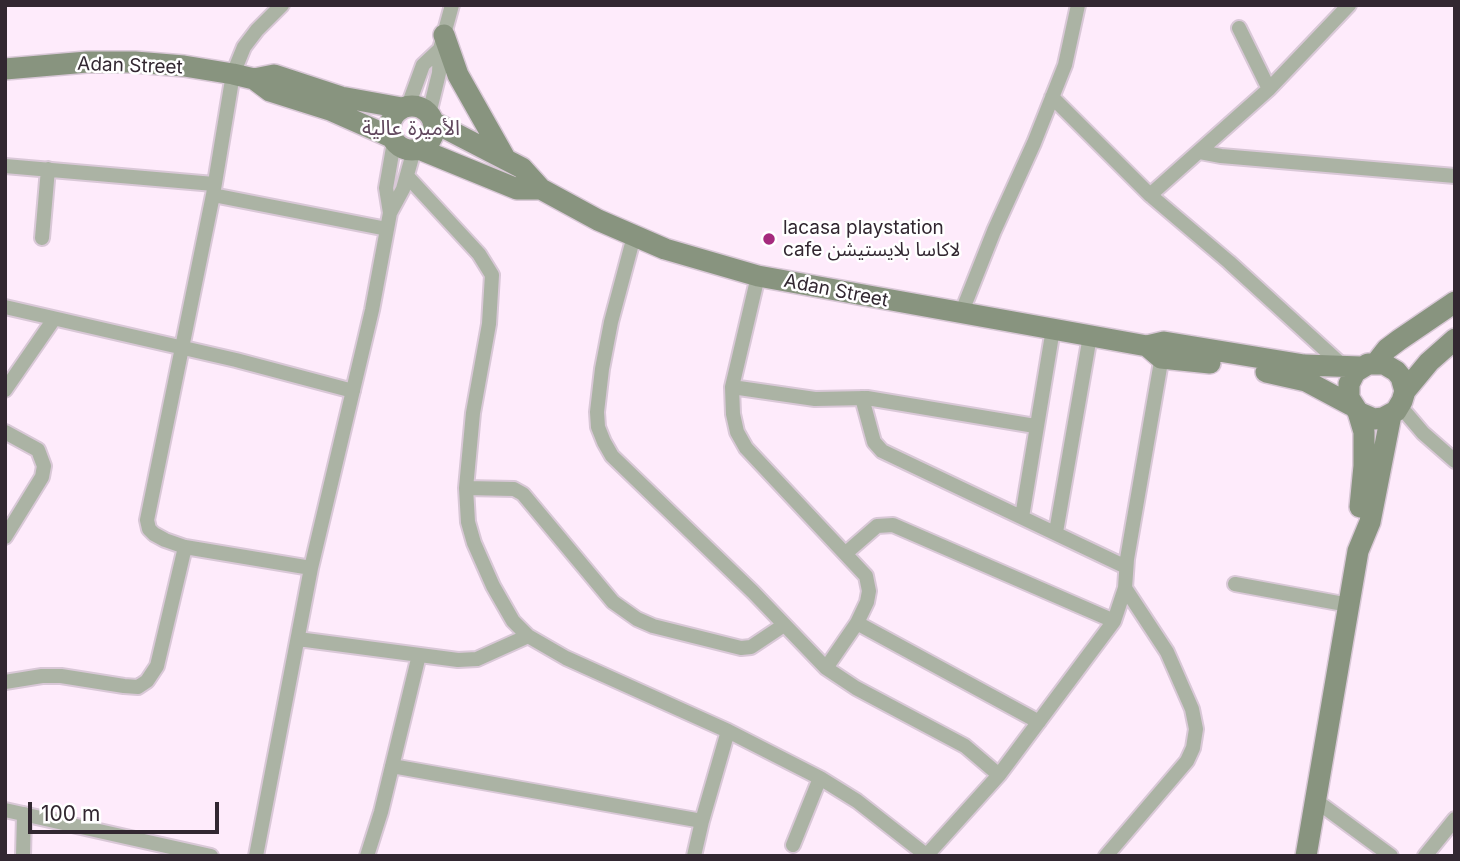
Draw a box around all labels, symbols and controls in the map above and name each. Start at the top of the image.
street label: Adan Street [77,53,183,79]
district label: الأميرة عالية [362,116,460,142]
place label: lacasa playstation cafe لاكاسا بلايستيشن [783,217,960,261]
marker: lacasa playstation cafe لاكاسا بلايستيشن [761,231,777,247]
street label: Adan Street [782,270,890,312]
scale bar [32,788,222,832]
text: 100 m [41,801,100,826]

